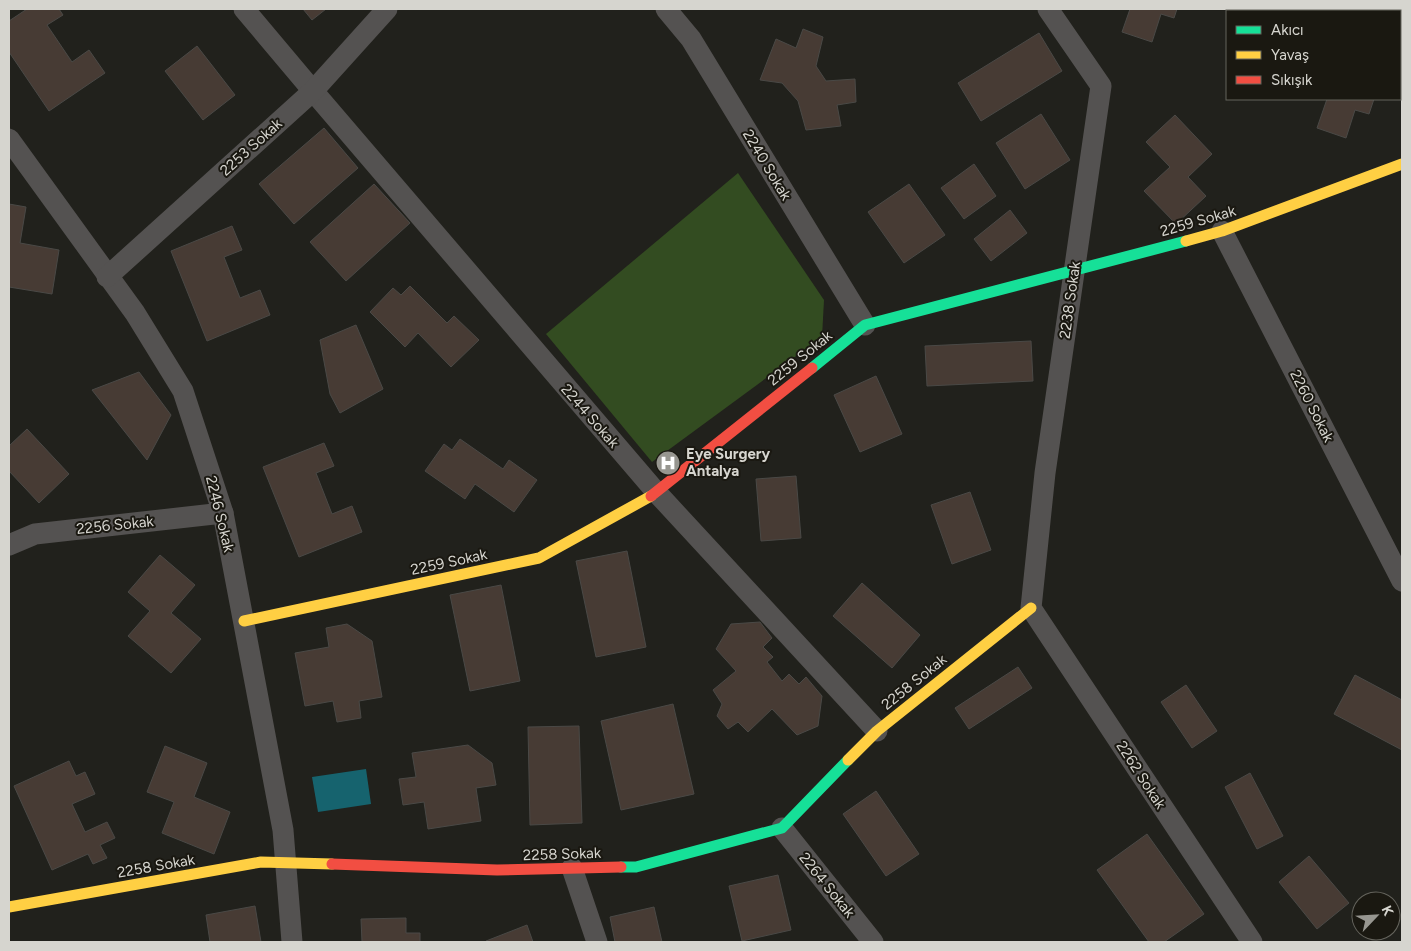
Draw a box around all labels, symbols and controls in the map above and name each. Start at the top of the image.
legend [1226,10,1401,100]
text: Akıcı [1271,21,1304,39]
text: Yavaş [1271,46,1309,64]
text: Sıkışık [1271,71,1313,89]
street label: 2253 Sokak [216,114,286,180]
street label: 2240 Sokak [739,126,796,204]
street label: 2259 Sokak [1158,201,1238,240]
street label: 2238 Sokak [1056,260,1084,340]
street label: 2259 Sokak [764,326,836,389]
street label: 2260 Sokak [1286,367,1338,446]
street label: 2244 Sokak [557,380,623,452]
place label: Eye Surgery Antalya [686,445,770,480]
hospital icon: Eye Surgery Antalya [655,450,681,476]
street label: 2246 Sokak [202,474,238,555]
street label: 2256 Sokak [75,512,155,538]
street label: 2259 Sokak [409,545,489,579]
street label: 2258 Sokak [878,650,951,714]
street label: 2262 Sokak [1112,738,1170,813]
street label: 2258 Sokak [523,844,602,864]
street label: 2264 Sokak [795,849,859,922]
street label: 2258 Sokak [116,850,197,882]
north arrow [1351,891,1401,941]
text: K [1378,903,1397,919]

